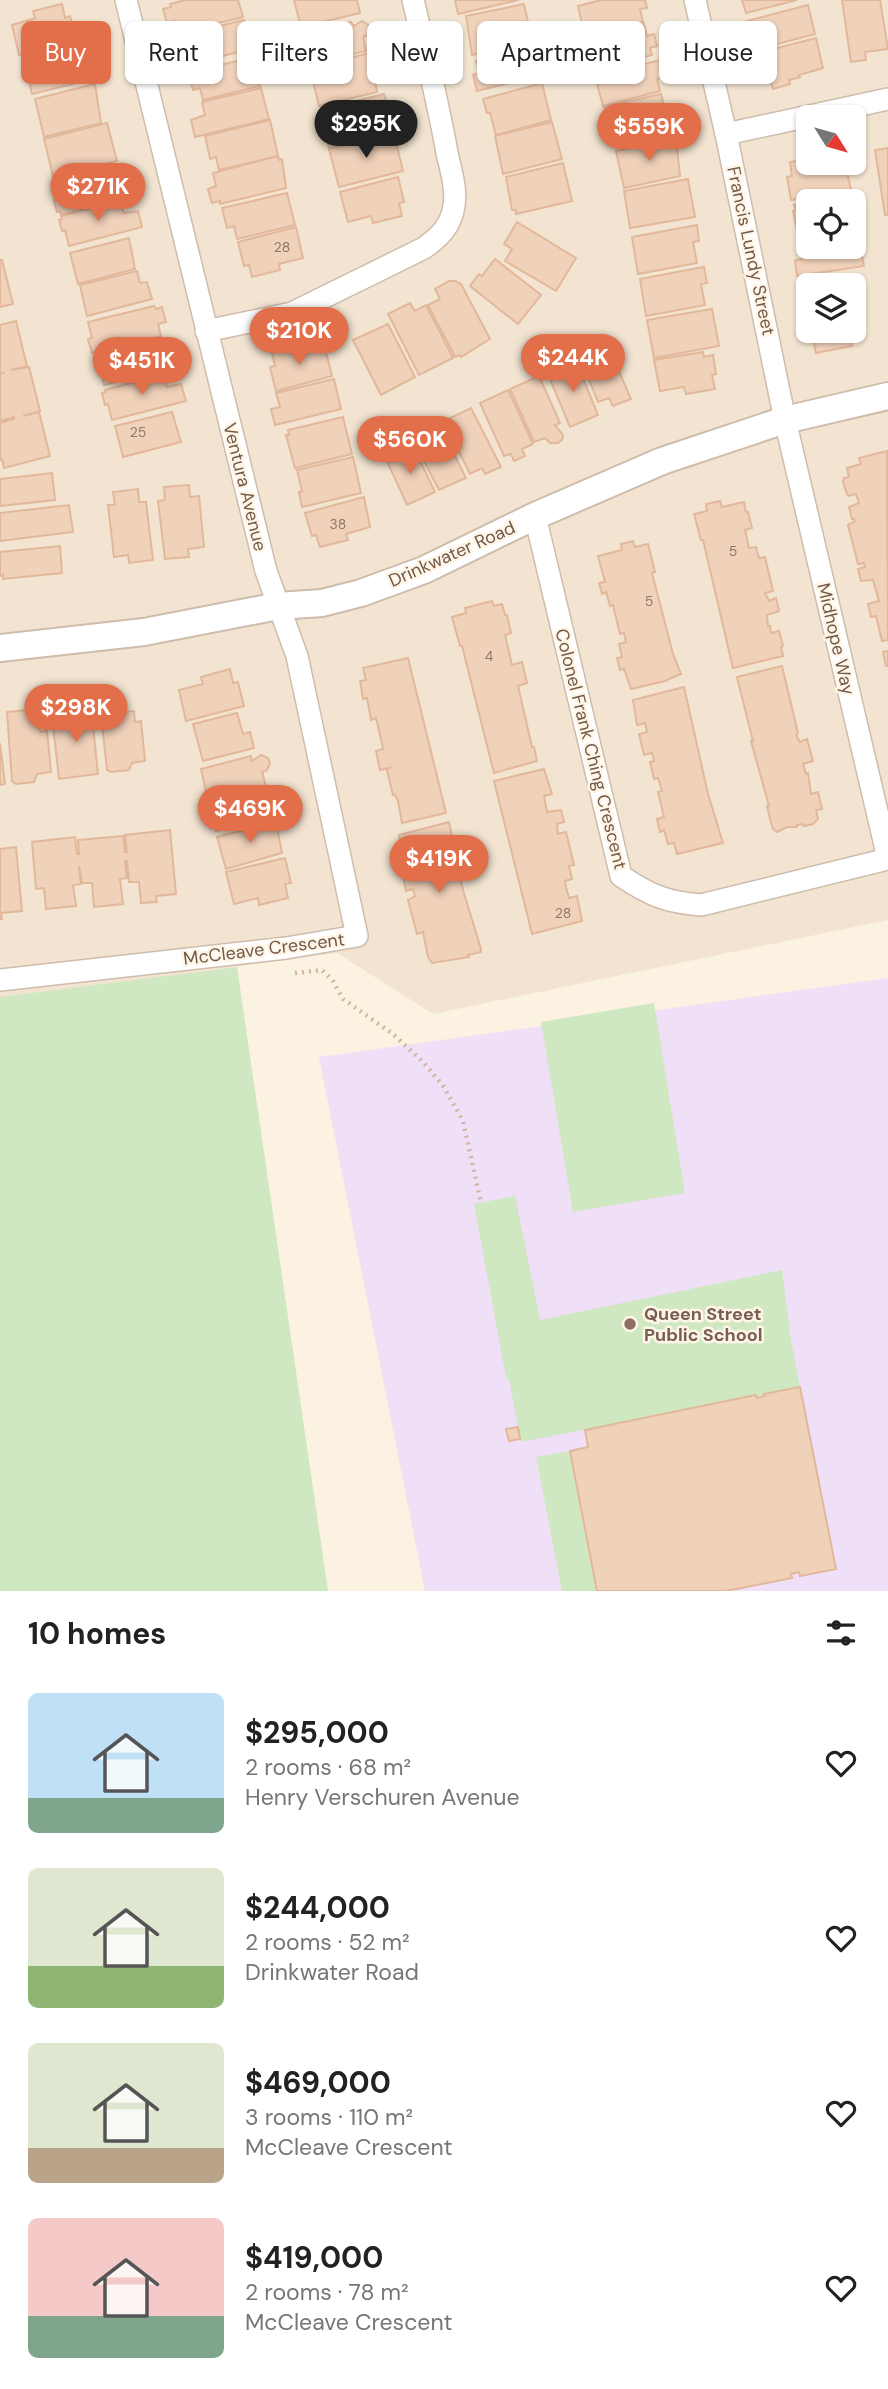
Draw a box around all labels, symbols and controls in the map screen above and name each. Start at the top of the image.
chip: Buy [21,21,111,84]
chip: Rent [125,21,223,84]
chip: Filters [237,21,353,84]
chip: New [367,21,463,84]
chip: Apartment [477,21,645,84]
chip: House [659,21,777,84]
pin: $295K [317,100,415,160]
pin: $559K [600,104,698,163]
north arrow [796,105,866,175]
map controls [796,105,866,343]
text: $295K [331,108,402,138]
text: $559K [613,111,685,141]
pin: $271K [49,164,147,223]
street label: Francis Lundy Street [721,164,781,338]
text: $271K [66,171,130,201]
button: locate [796,189,866,259]
house number: 28 [274,238,290,256]
button: layers [796,273,866,343]
pin: $210K [250,308,348,367]
text: $210K [266,315,332,345]
pin: $244K [524,334,622,394]
pin: $451K [93,338,191,397]
text: $244K [537,342,609,372]
text: $451K [109,345,175,375]
pin: $560K [361,416,459,476]
street label: Ventura Avenue [217,420,273,554]
house number: 25 [130,423,146,441]
text: $560K [373,424,447,454]
house number: 38 [330,515,346,533]
street label: Drinkwater Road [385,515,519,593]
house number: 5 [729,542,737,560]
street label: Midhope Way [811,581,861,697]
house number: 5 [645,592,653,610]
street label: Colonel Frank Ching Crescent [549,626,633,872]
house number: 4 [485,647,494,665]
pin: $298K [27,684,125,744]
text: $298K [40,692,112,722]
pin: $469K [201,786,299,845]
text: $469K [214,793,286,823]
pin: $419K [390,836,488,895]
text: $419K [406,843,472,873]
house number: 28 [555,904,571,922]
street label: McCleave Crescent [182,927,346,971]
place label: Queen Street Public School [644,1302,763,1347]
marker: Queen Street Public School [622,1316,638,1332]
text: 10 homes [28,1614,166,1653]
icon: filters [822,1614,860,1652]
text: $295,000 [245,1713,389,1752]
icon: home [84,1721,168,1805]
icon: heart [822,1744,860,1782]
text: 2 rooms · 68 m² [245,1752,411,1782]
text: Henry Verschuren Avenue [245,1782,520,1812]
text: $244,000 [245,1888,390,1927]
icon: home [84,1896,168,1980]
icon: heart [822,1919,860,1957]
text: 2 rooms · 52 m² [245,1927,410,1957]
text: Drinkwater Road [245,1957,419,1987]
text: $469,000 [245,2063,391,2102]
icon: home [84,2071,168,2155]
icon: heart [822,2094,860,2132]
text: 3 rooms · 110 m² [245,2102,413,2132]
text: McCleave Crescent [245,2132,453,2162]
text: $419,000 [245,2238,383,2277]
icon: home [84,2246,168,2330]
icon: heart [822,2269,860,2307]
text: 2 rooms · 78 m² [245,2277,409,2307]
text: McCleave Crescent [245,2307,453,2337]

